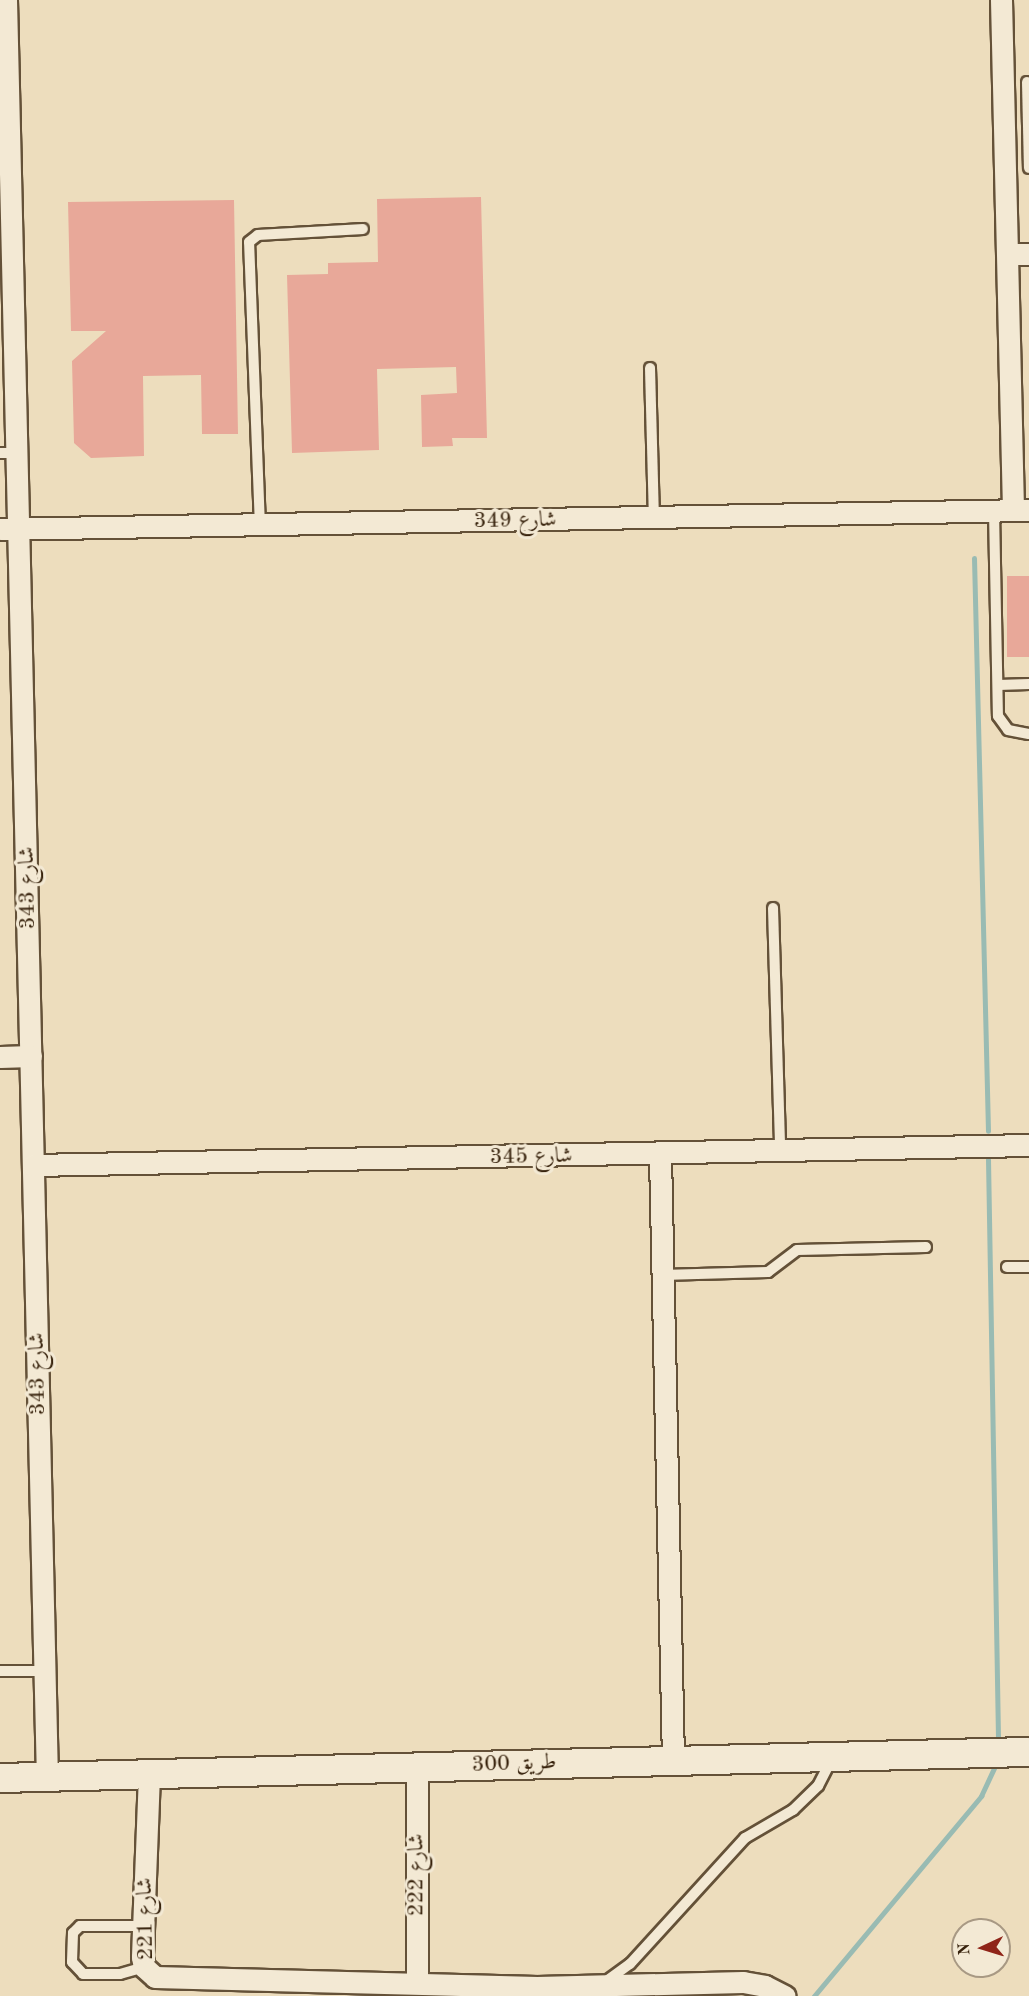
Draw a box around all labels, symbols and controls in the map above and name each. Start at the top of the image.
street label: شارع 349 [473,507,557,535]
street label: شارع 343 [14,846,42,930]
street label: شارع 345 [489,1143,573,1171]
street label: شارع 343 [24,1332,52,1416]
street label: طريق 300 [471,1749,557,1779]
street label: شارع 222 [404,1834,430,1916]
street label: شارع 221 [132,1877,160,1961]
north arrow [951,1918,1011,1978]
text: N [957,1942,973,1956]

